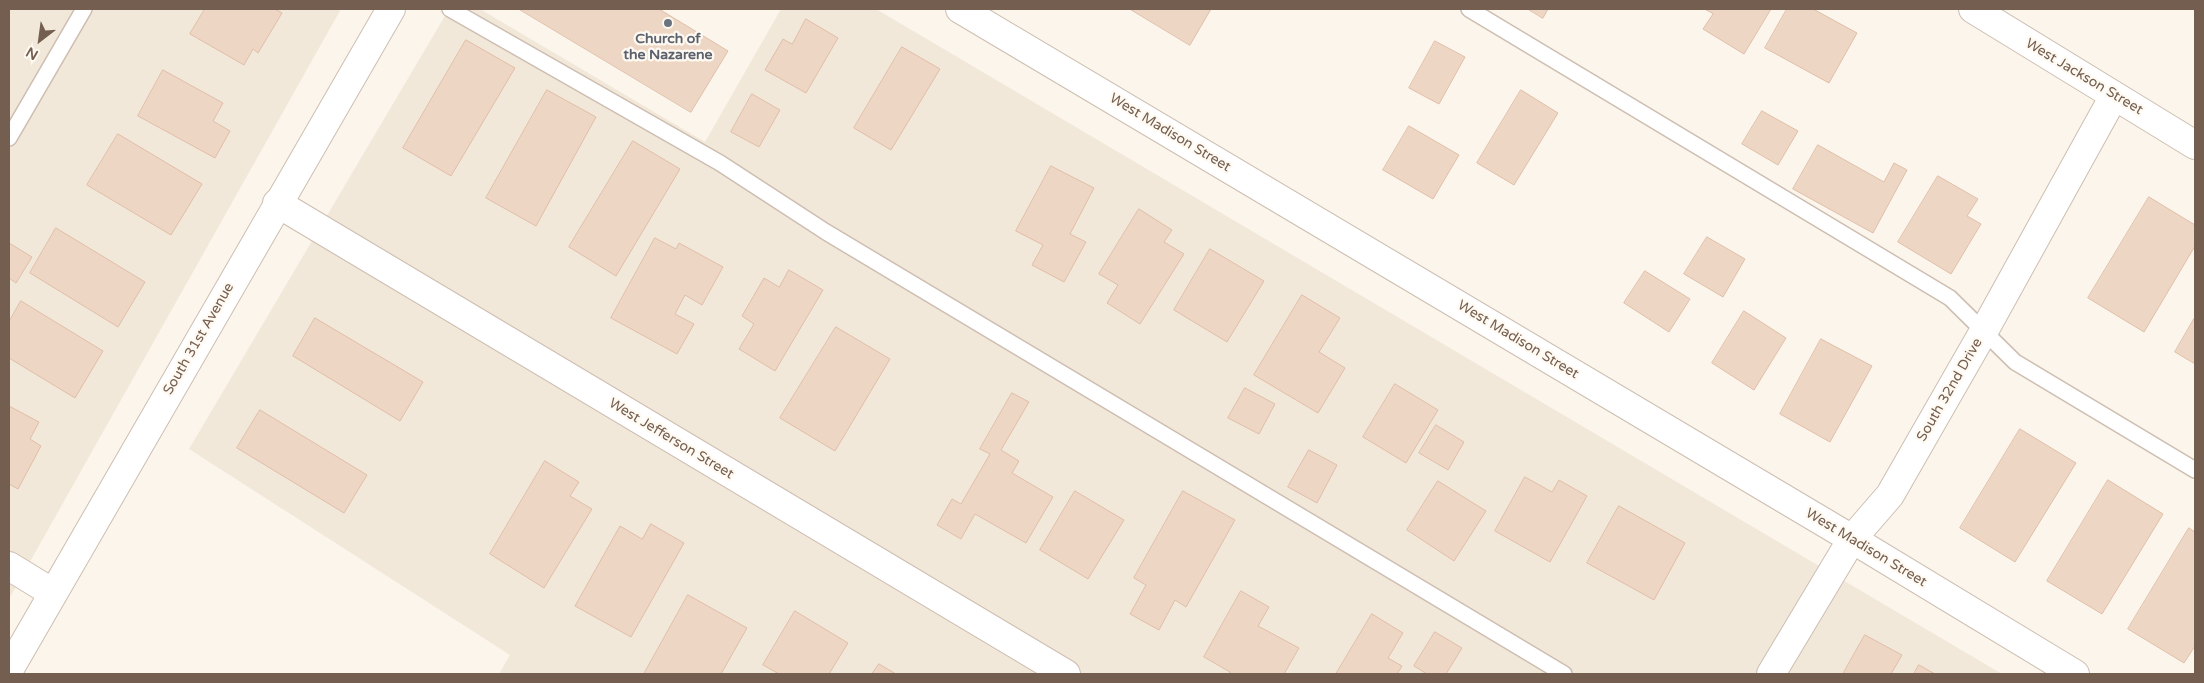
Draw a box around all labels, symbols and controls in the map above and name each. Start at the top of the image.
north arrow [15,15,65,65]
marker: Church of the Nazarene [662,17,674,29]
place label: Church of the Nazarene [624,31,712,64]
street label: West Jackson Street [2022,35,2146,119]
text: N [23,43,41,64]
street label: West Madison Street [1106,90,1234,176]
street label: South 31st Avenue [160,280,238,398]
street label: West Madison Street [1454,297,1582,383]
street label: South 32nd Drive [1914,335,1986,445]
street label: West Jefferson Street [606,395,736,483]
street label: West Madison Street [1802,505,1930,591]

